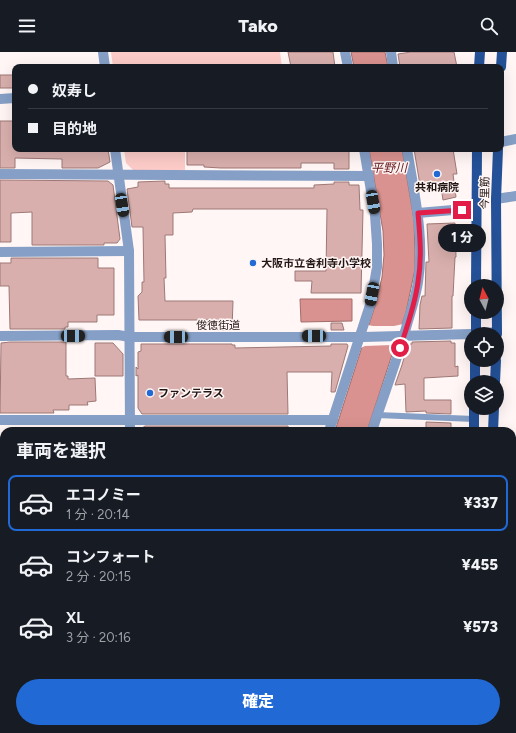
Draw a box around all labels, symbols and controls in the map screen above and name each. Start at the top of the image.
icon: menu [16,15,38,37]
text: Tako [238,15,278,37]
icon: search [478,15,500,37]
text: 奴寿し [52,82,97,100]
text: 目的地 [52,120,97,138]
water label: 平野川 [371,161,409,175]
marker: 共和病院 [432,169,442,179]
street label: 今里筋 [478,176,492,210]
place label: 共和病院 [415,181,459,194]
car [365,189,381,215]
car [114,192,130,218]
route end [453,201,471,219]
callout: 1 分 [438,224,486,252]
text: 1 分 [451,230,473,245]
place label: 大阪市立舎利寺小学校 [261,257,371,270]
marker: 大阪市立舎利寺小学校 [248,258,258,268]
north arrow [464,279,504,319]
map controls [464,279,504,415]
car [364,281,380,307]
street label: 俊徳街道 [196,319,240,332]
button: locate [464,327,504,367]
car [61,330,85,342]
car [302,330,326,342]
car [164,331,188,343]
route start [391,339,409,357]
button: layers [464,375,504,415]
place label: ファンテラス [158,387,224,400]
marker: ファンテラス [145,388,155,398]
text: 車両を選択 [16,440,106,462]
icon: car [18,485,54,521]
text: エコノミー [66,486,141,504]
text: ¥337 [463,494,498,512]
text: 1 分 · 20:14 [66,507,130,522]
icon: car [18,547,54,583]
text: コンフォート [66,548,156,566]
text: ¥455 [462,556,498,574]
text: 2 分 · 20:15 [66,569,131,584]
icon: car [18,609,54,645]
text: XL [66,609,84,627]
text: ¥573 [463,618,498,636]
text: 3 分 · 20:16 [66,630,131,645]
button: 確定 [16,679,500,725]

